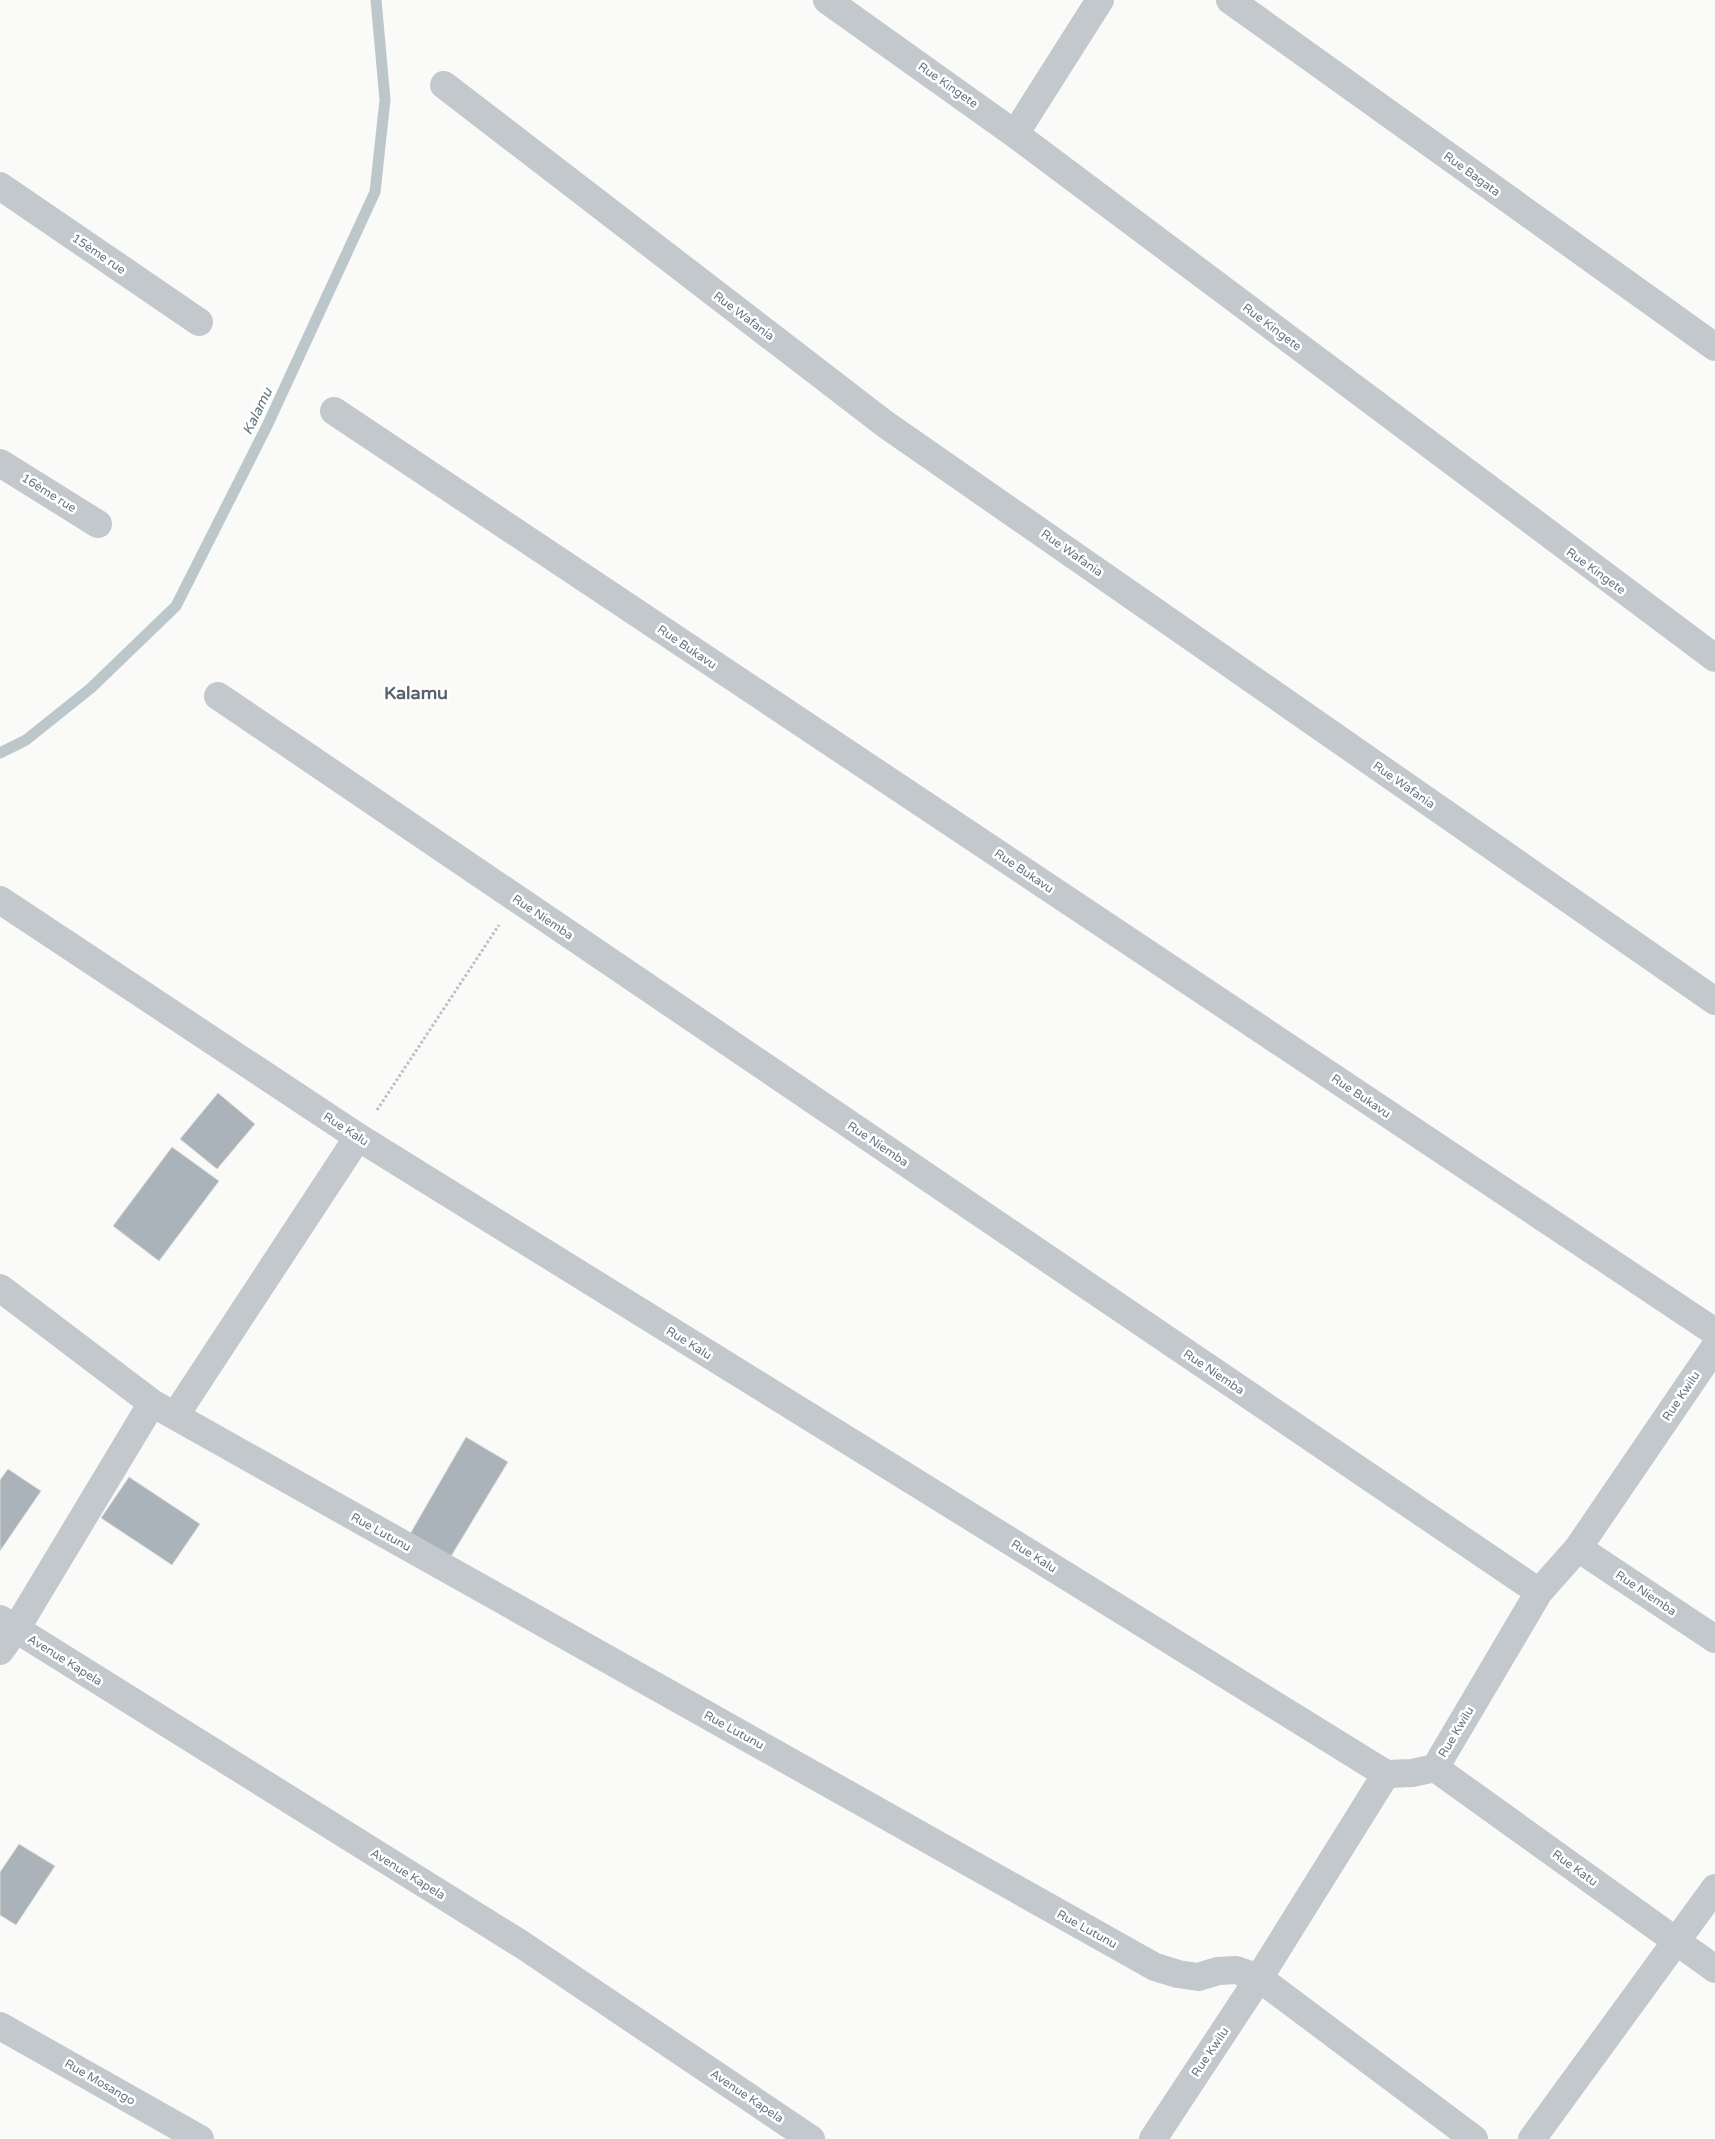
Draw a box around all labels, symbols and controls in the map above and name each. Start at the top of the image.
street label: Rue Kingete [915,59,981,111]
street label: Rue Bagata [1441,149,1503,199]
street label: 15ème rue [70,231,129,277]
street label: Rue Wafania [711,289,777,343]
street label: Rue Kingete [1240,300,1304,354]
water label: Kalamu [239,384,277,437]
street label: 16ème rue [19,471,79,515]
street label: Rue Wafania [1038,527,1106,579]
street label: Rue Kingete [1564,545,1628,597]
street label: Rue Bukavu [655,622,719,672]
district label: Kalamu [384,682,448,704]
street label: Rue Wafania [1370,759,1438,811]
street label: Rue Bukavu [992,846,1056,896]
street label: Rue Niemba [510,892,576,942]
street label: Rue Bukavu [1329,1071,1393,1121]
street label: Rue Kalu [321,1109,371,1149]
street label: Rue Niemba [845,1119,911,1169]
street label: Rue Kalu [664,1324,714,1362]
street label: Rue Niemba [1181,1347,1247,1397]
street label: Rue Kwilu [1659,1369,1703,1423]
street label: Rue Lutunu [349,1510,413,1554]
street label: Rue Kalu [1009,1537,1059,1575]
street label: Rue Niemba [1613,1568,1679,1618]
street label: Avenue Kapela [25,1632,105,1688]
street label: Rue Kwilu [1435,1704,1477,1760]
street label: Rue Lutunu [702,1708,766,1752]
street label: Avenue Kapela [368,1846,448,1902]
street label: Rue Katu [1550,1847,1600,1889]
street label: Rue Lutunu [1055,1907,1119,1951]
street label: Rue Kwilu [1188,2025,1232,2079]
street label: Rue Mosango [62,2056,138,2108]
street label: Avenue Kapela [708,2066,786,2126]

